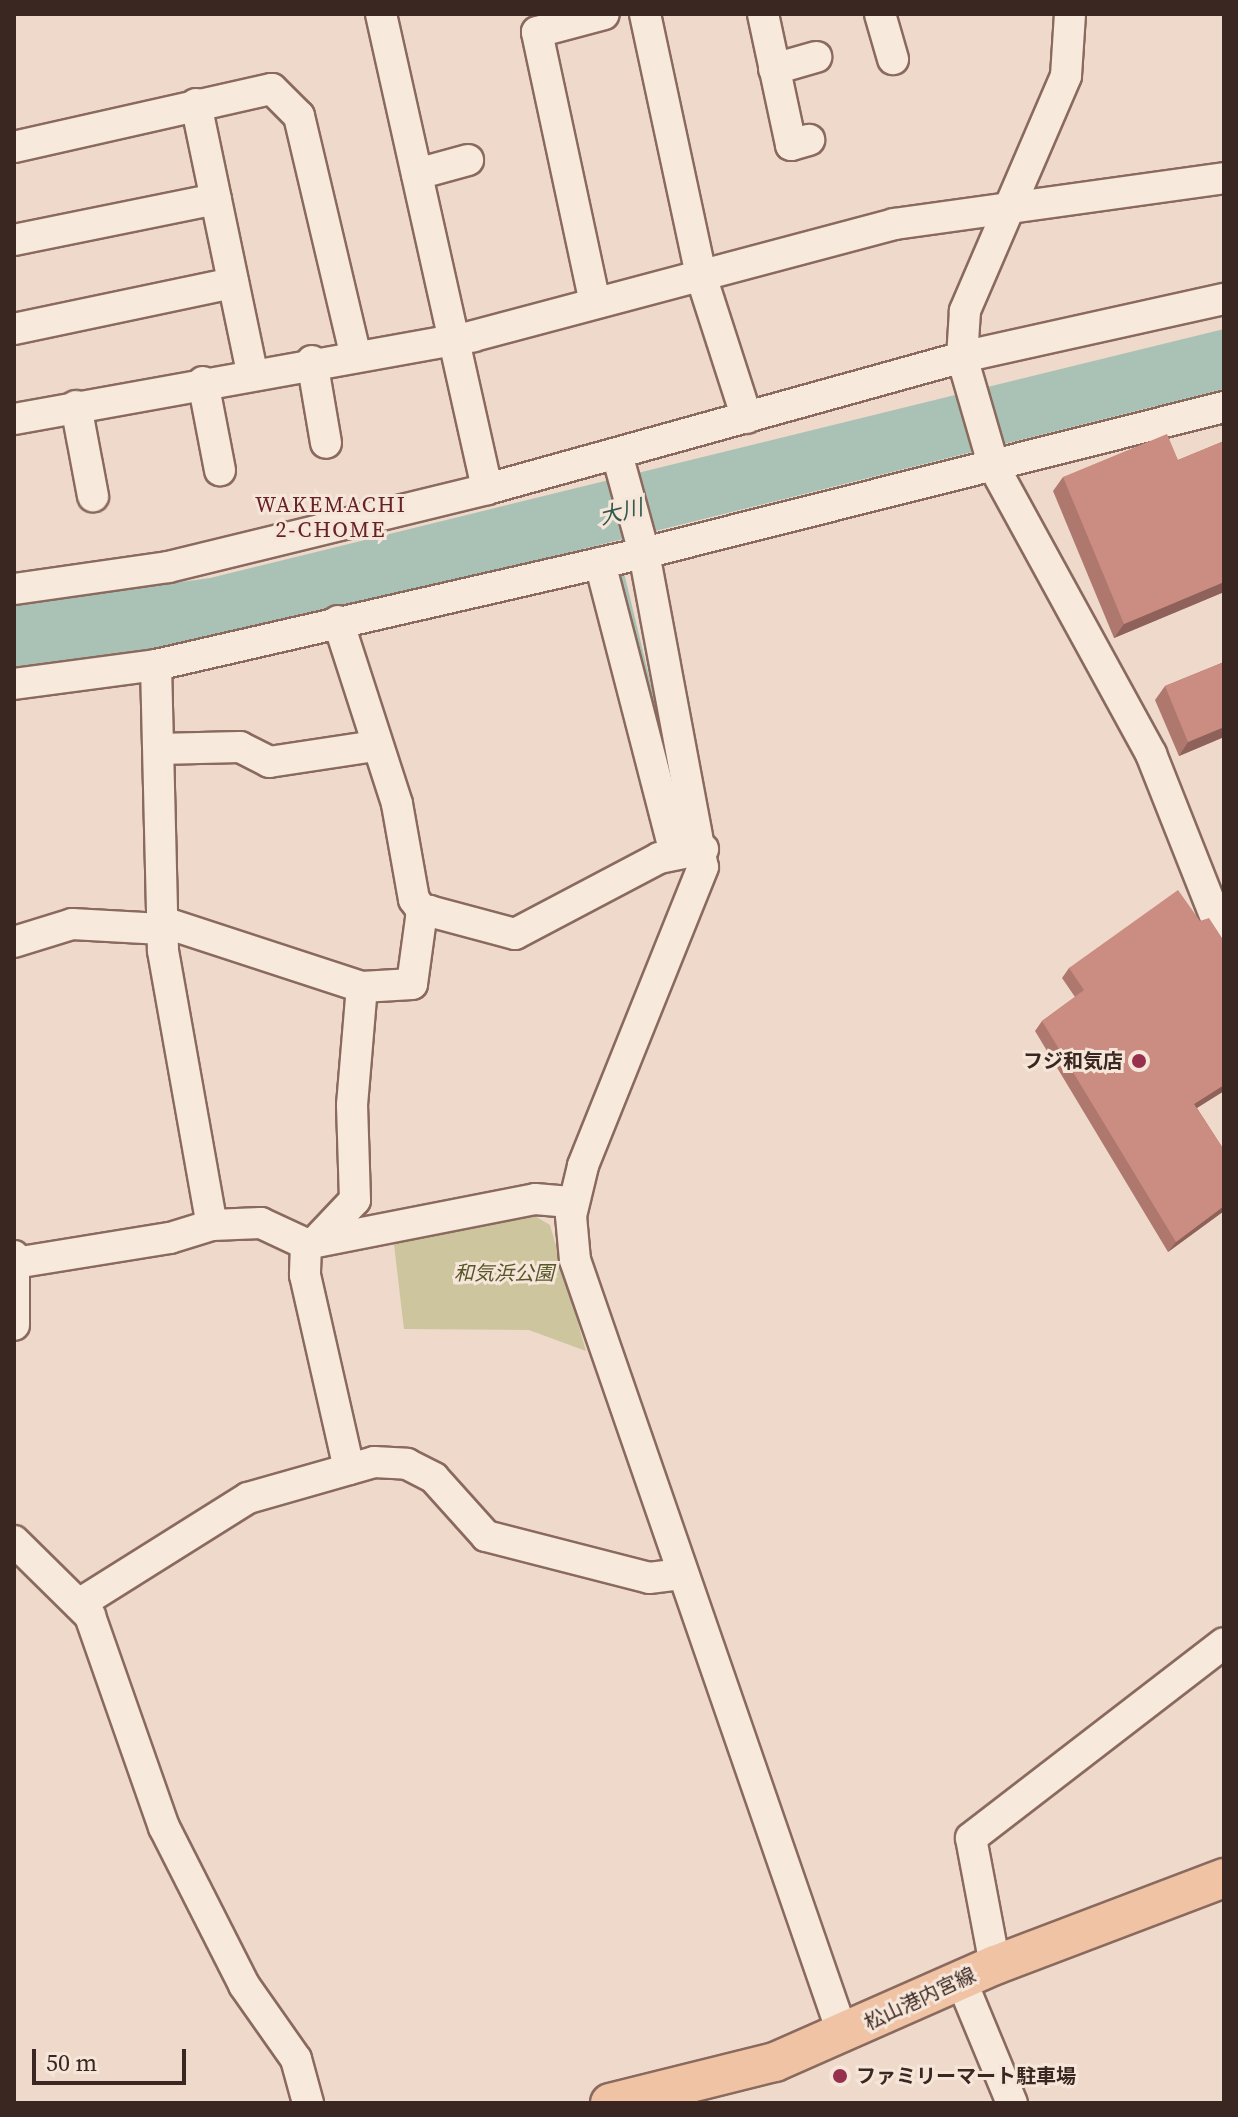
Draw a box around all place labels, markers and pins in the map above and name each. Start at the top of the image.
place label: フジ和気店 [1023,1049,1123,1073]
marker: フジ和気店 [1130,1052,1148,1070]
place label: ファミリーマート駐車場 [856,2064,1076,2088]
marker: ファミリーマート駐車場 [831,2067,849,2085]

